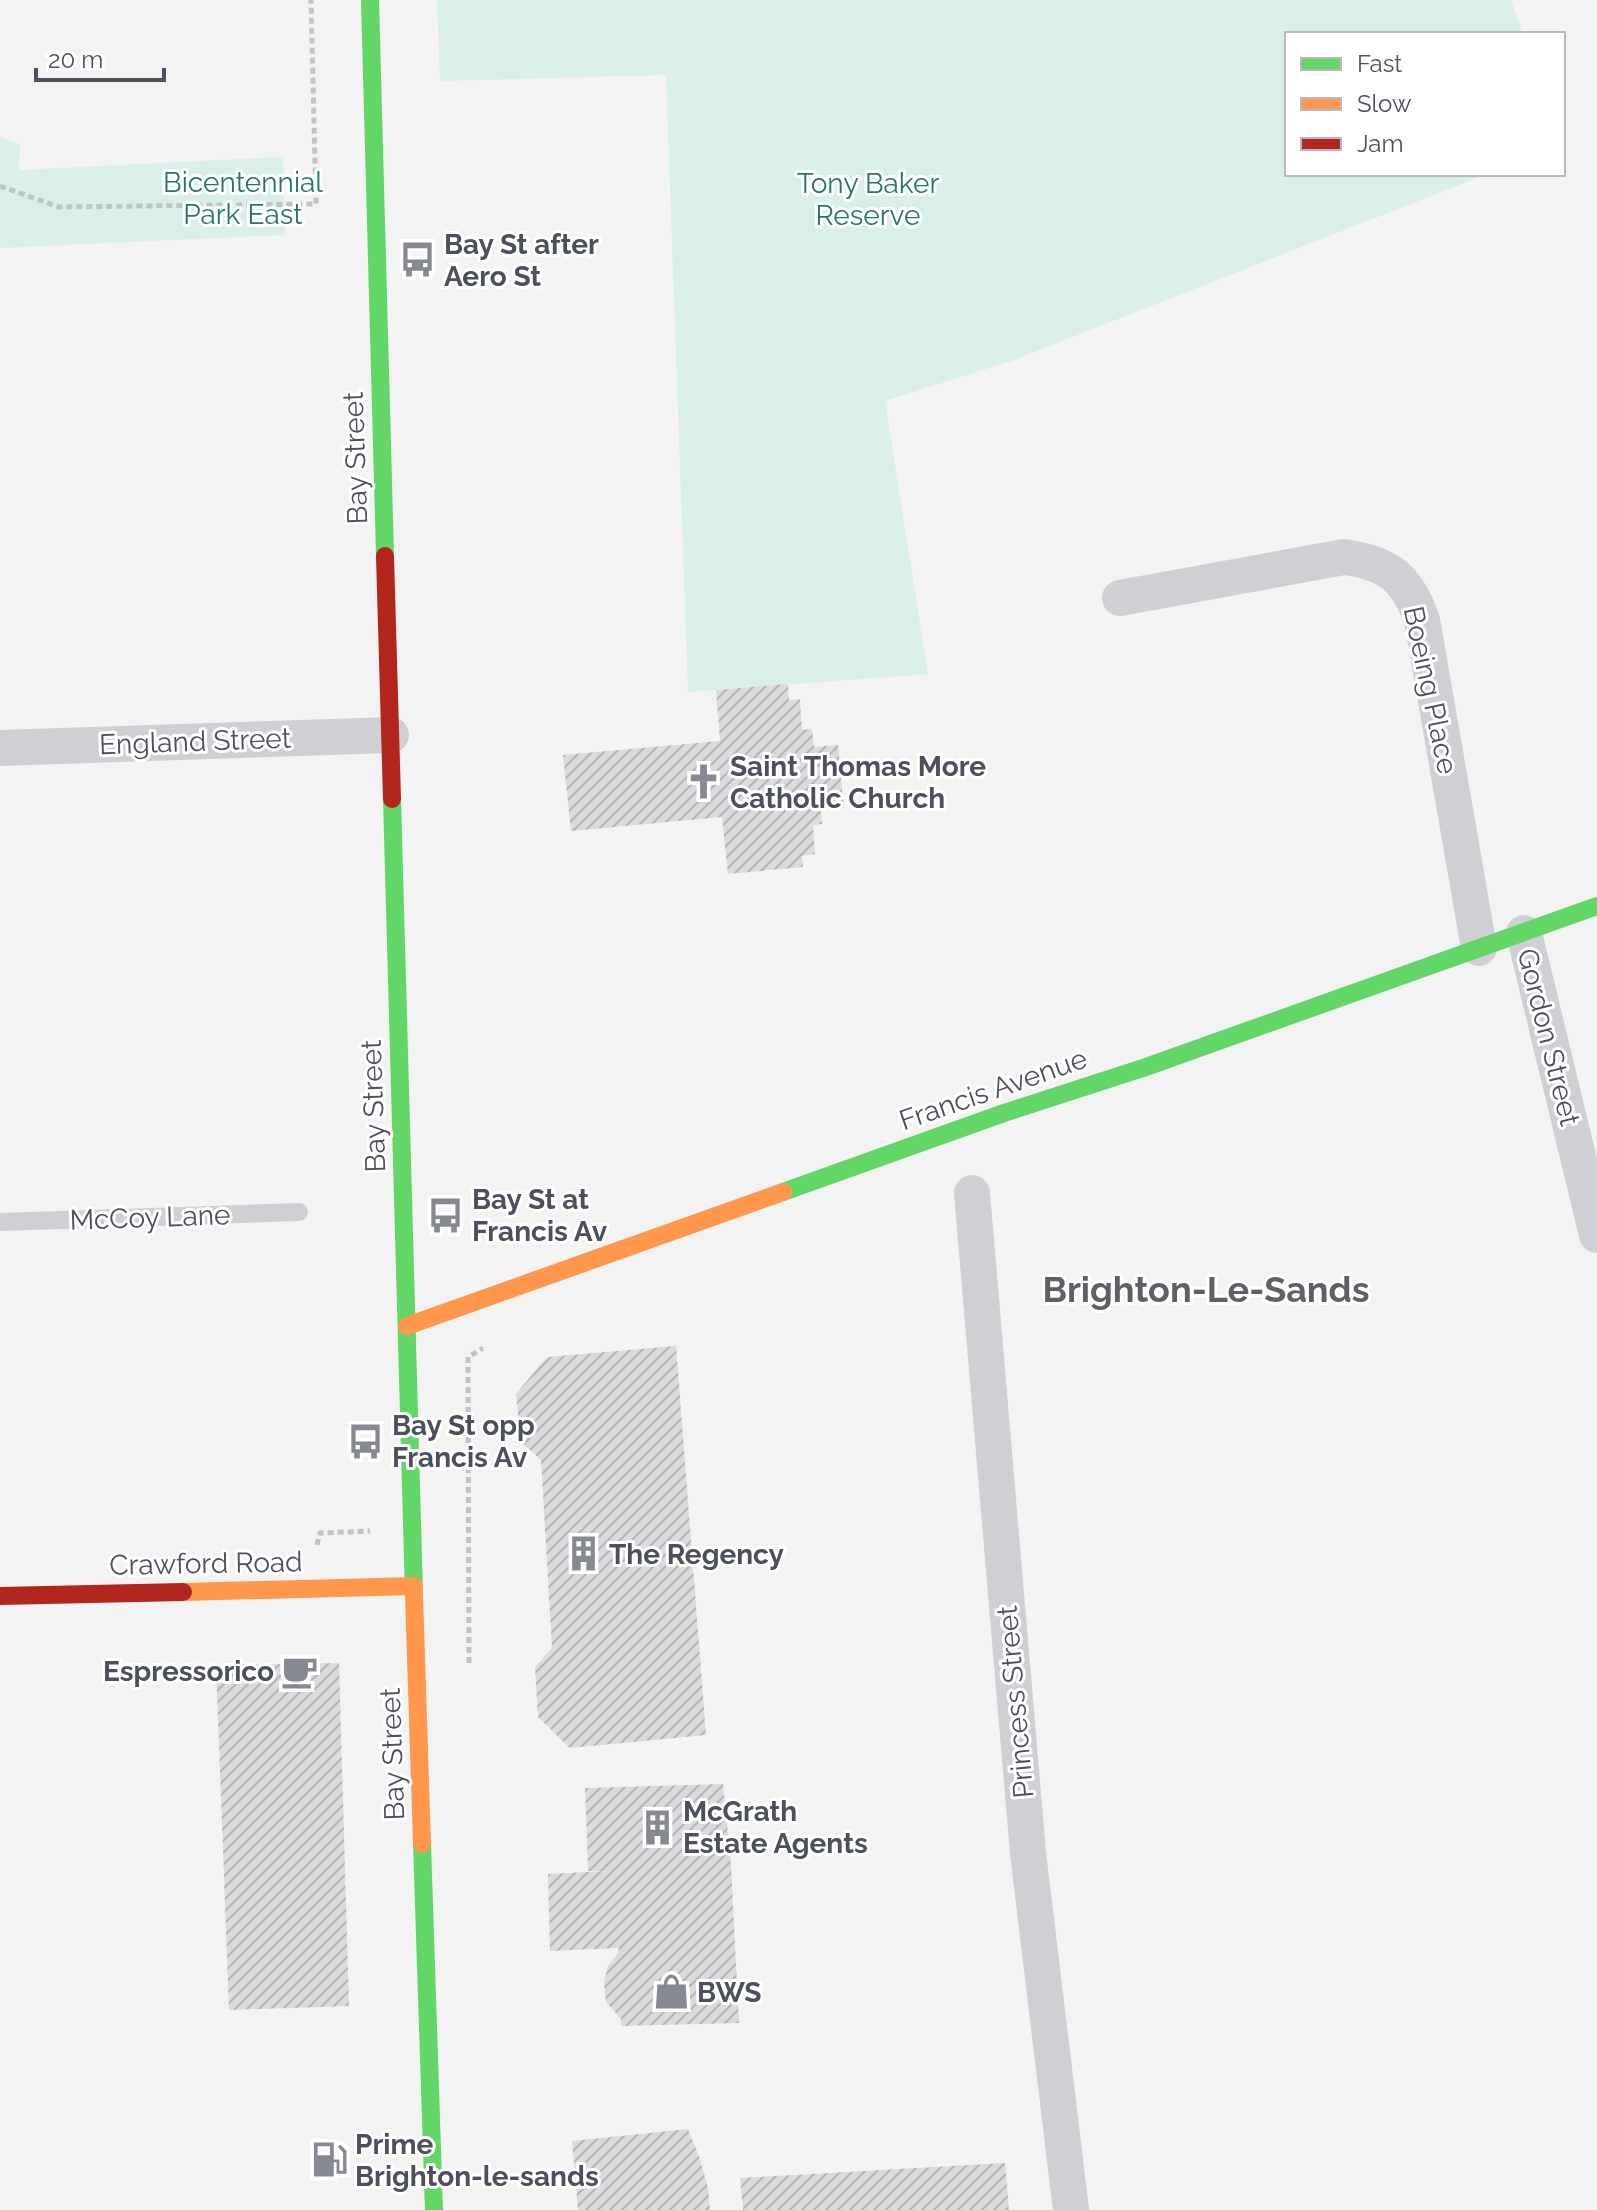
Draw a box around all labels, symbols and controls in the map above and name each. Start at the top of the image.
scale bar [36,32,164,82]
legend [1285,32,1565,176]
text: 20 m [48,45,103,74]
text: Fast [1357,49,1402,78]
text: Slow [1357,89,1412,118]
text: Jam [1357,129,1403,158]
park label: Bicentennial Park East [163,166,323,231]
park label: Tony Baker Reserve [797,167,939,232]
place label: Bay St after Aero St [444,228,599,293]
bus stop icon: Bay St after Aero St [399,241,437,279]
street label: Bay Street [337,391,374,525]
street label: Boeing Place [1397,603,1464,777]
street label: England Street [99,722,292,761]
place label: Saint Thomas More Catholic Church [730,750,986,815]
church icon: Saint Thomas More Catholic Church [685,763,723,801]
street label: Gordon Street [1511,945,1587,1130]
street label: Bay Street [355,1039,392,1173]
street label: Francis Avenue [895,1042,1091,1137]
place label: Bay St at Francis Av [472,1183,608,1248]
bus stop icon: Bay St at Francis Av [427,1196,465,1234]
street label: McCoy Lane [69,1198,231,1237]
district label: Brighton-Le-Sands [1042,1268,1370,1310]
place label: Bay St opp Francis Av [392,1409,535,1474]
bus stop icon: Bay St opp Francis Av [347,1422,385,1460]
building icon: The Regency [564,1535,602,1573]
place label: The Regency [609,1538,785,1571]
street label: Crawford Road [109,1545,303,1582]
street label: Princess Street [991,1604,1040,1800]
cafe icon: Espressorico [281,1652,319,1690]
place label: Espressorico [103,1655,274,1688]
street label: Bay Street [374,1687,411,1821]
place label: McGrath Estate Agents [683,1795,868,1860]
building icon: McGrath Estate Agents [638,1808,676,1846]
shop icon: BWS [652,1973,690,2011]
place label: BWS [697,1976,762,2009]
place label: Prime Brighton-le-sands [355,2128,599,2193]
fuel station icon: Prime Brighton-le-sands [310,2141,348,2179]

